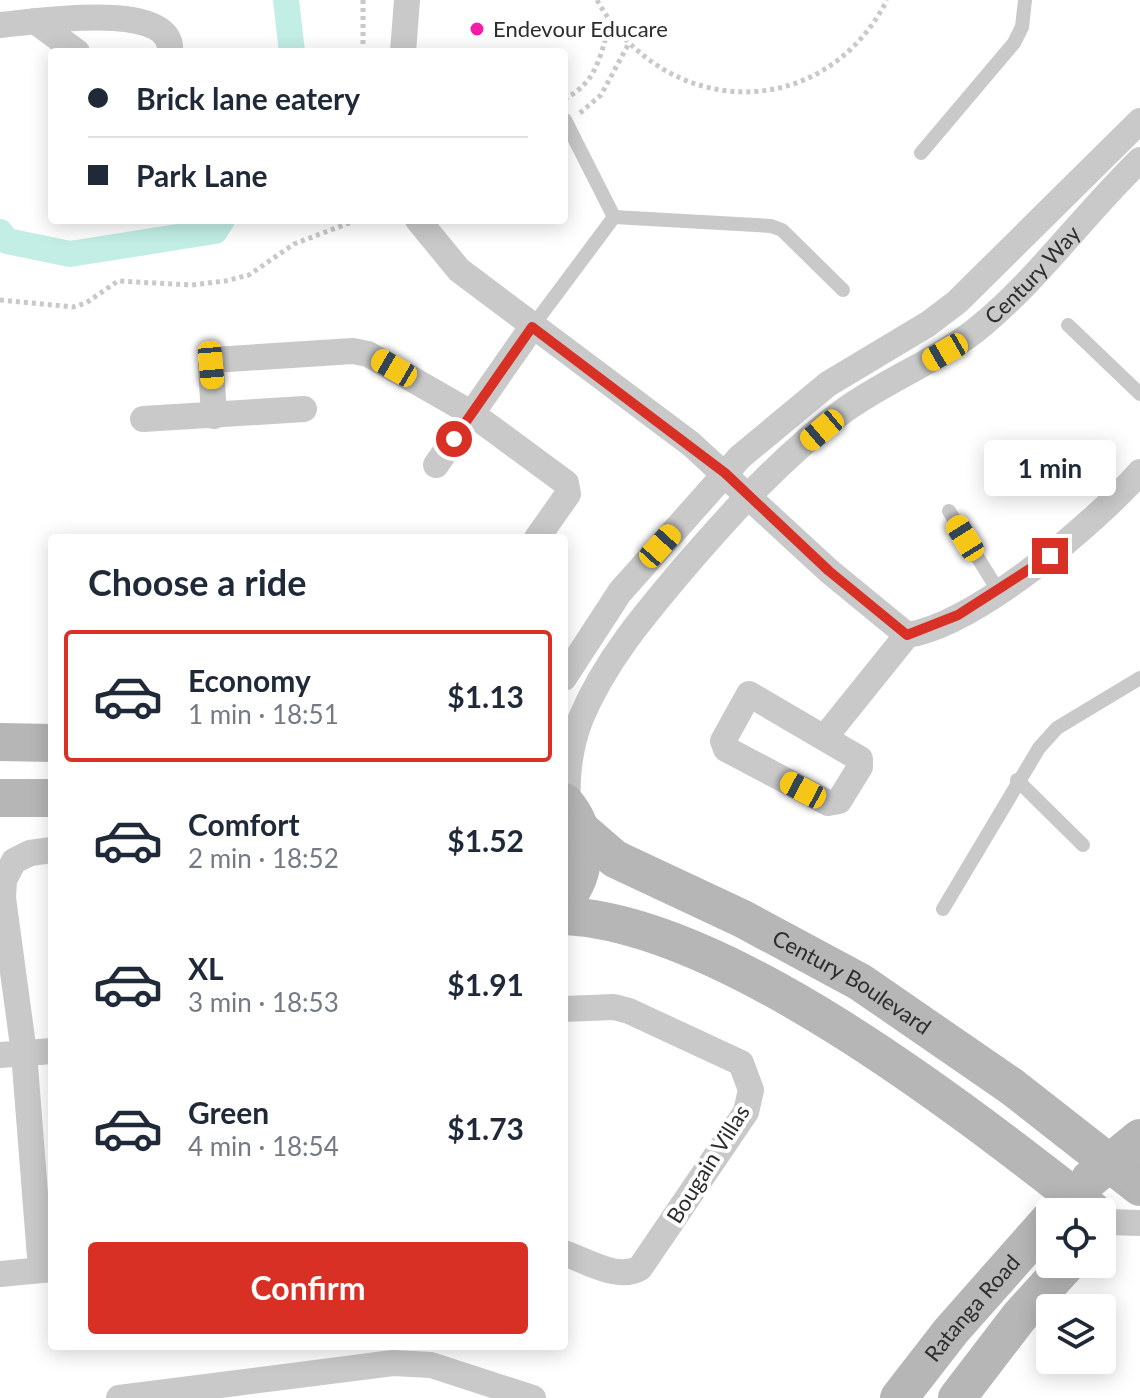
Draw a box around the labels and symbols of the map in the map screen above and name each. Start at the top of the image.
place label: Endevour Educare [493,15,668,42]
marker: Endevour Educare [468,20,486,38]
street label: Century Way [979,219,1086,330]
car [918,330,972,374]
car [197,340,225,390]
car [367,346,421,390]
car [796,405,848,455]
route start [436,421,472,457]
callout: 1 min [984,440,1116,496]
car [942,511,988,565]
car [635,520,685,572]
route end [1032,538,1068,574]
car [776,768,830,812]
street label: Century Boulevard [768,924,936,1040]
street label: Bougain Villas [660,1100,755,1228]
street label: Ratanga Road [918,1249,1025,1367]

